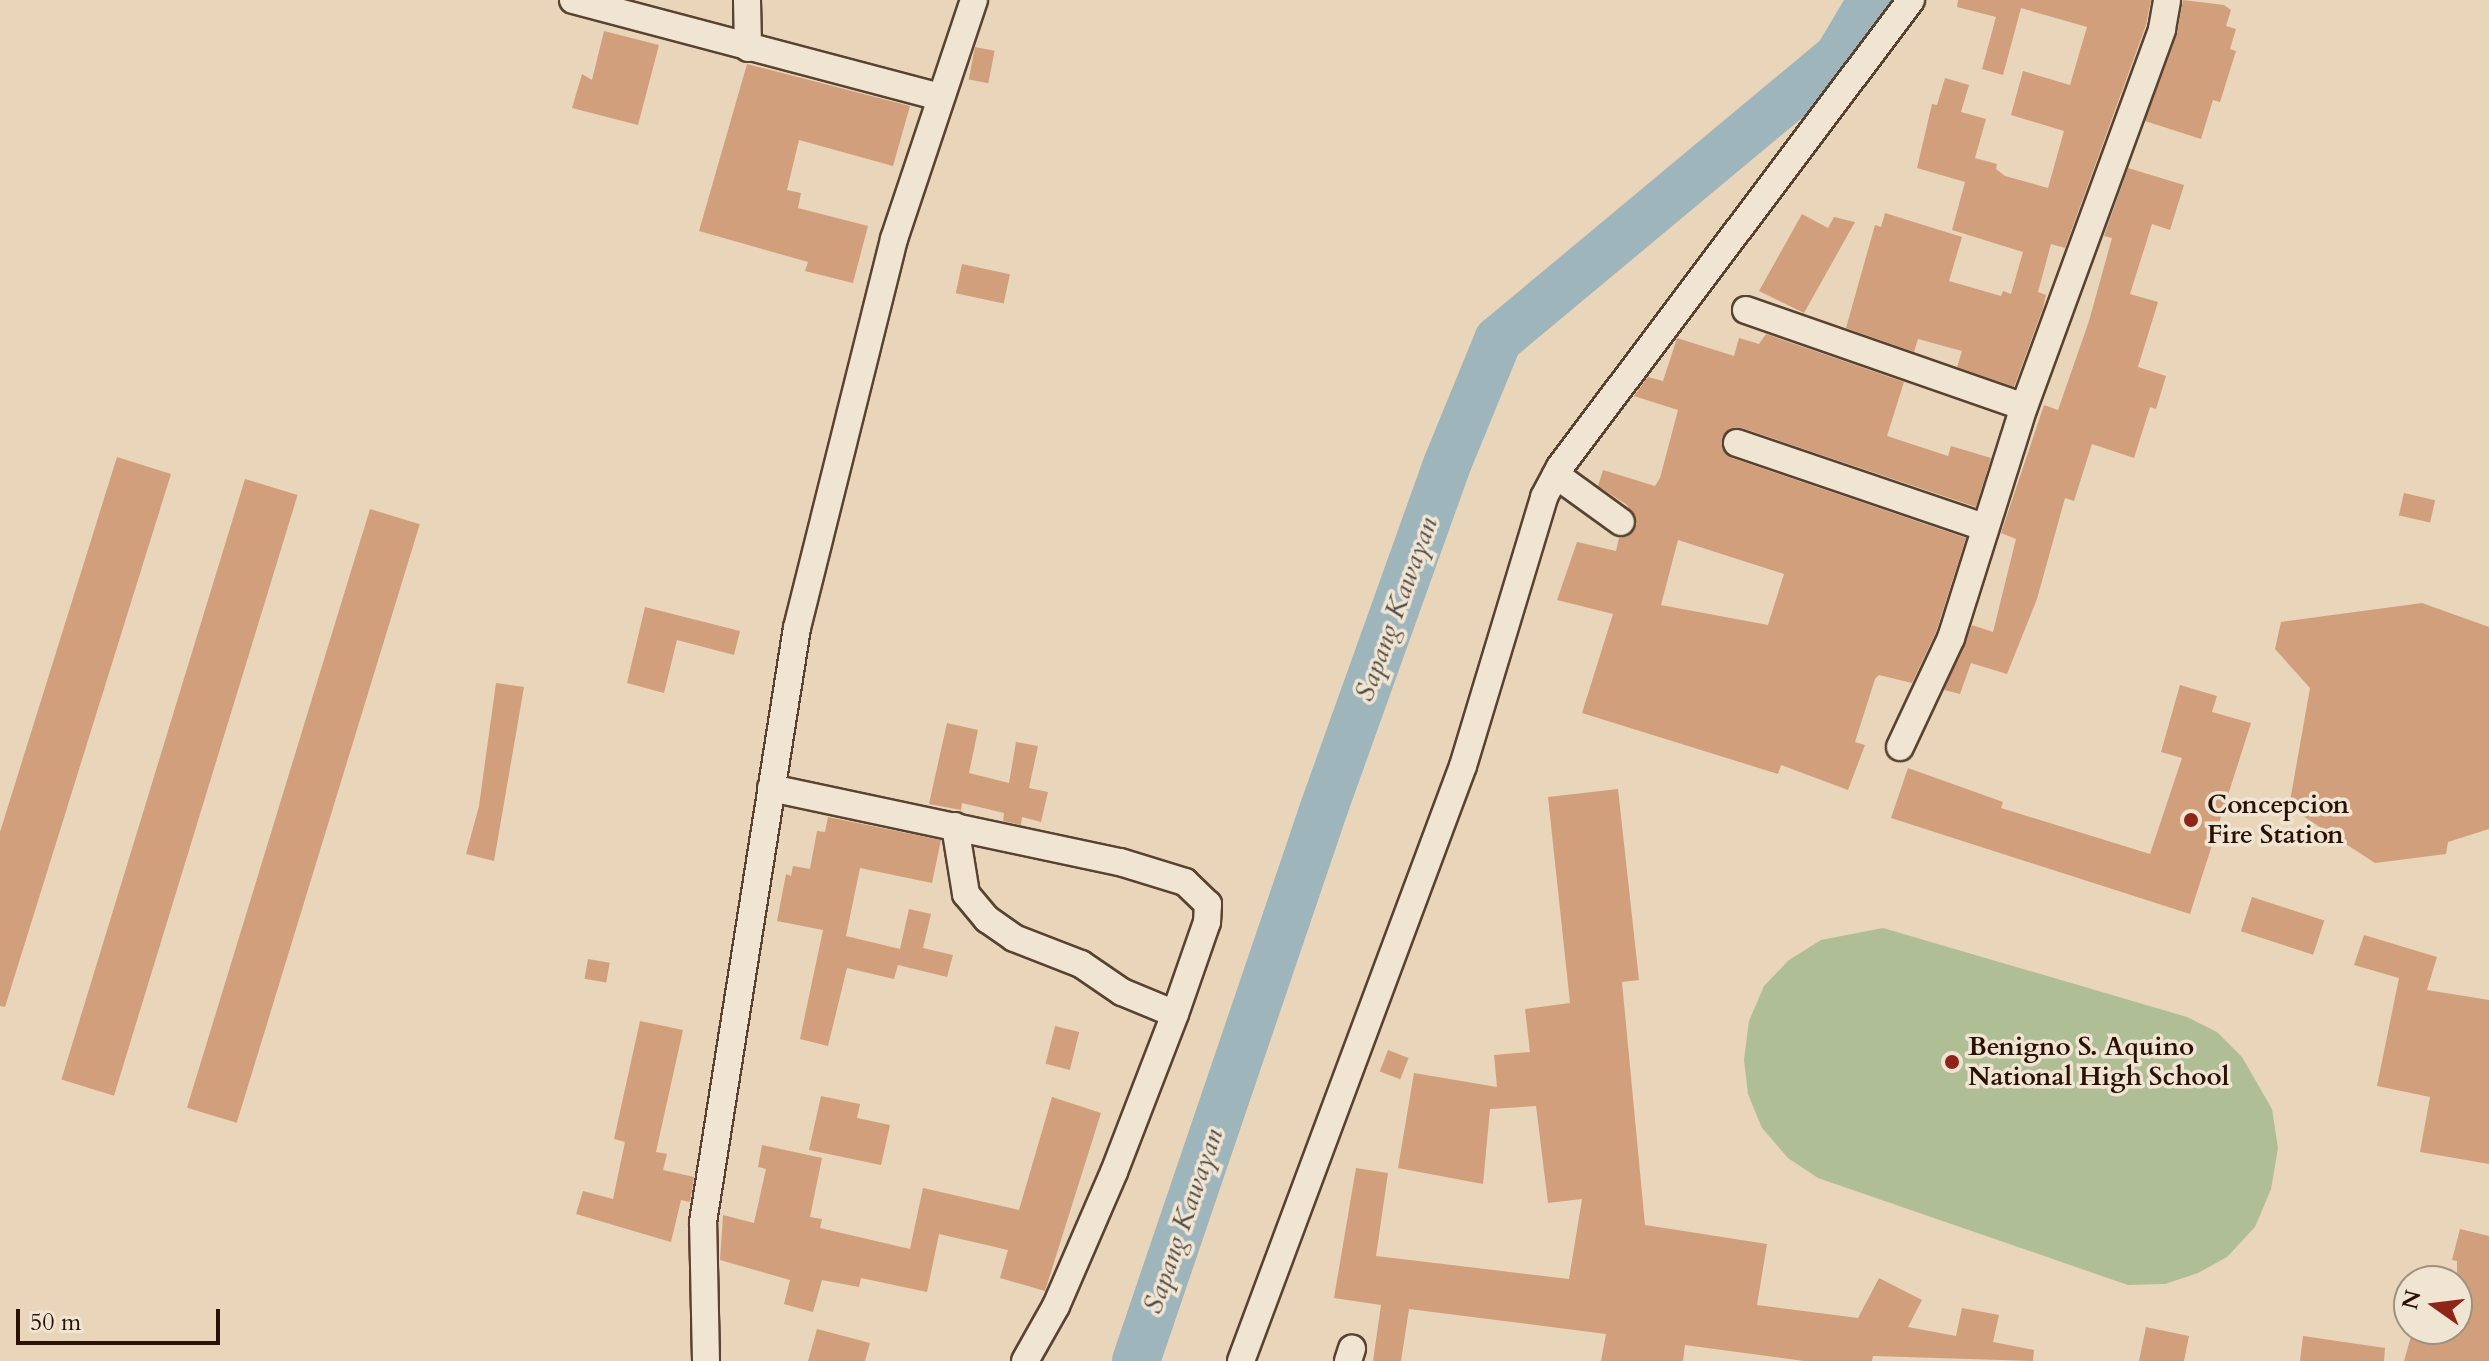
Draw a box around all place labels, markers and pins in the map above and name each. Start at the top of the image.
place label: Concepcion Fire Station [2207,789,2349,850]
marker: Concepcion Fire Station [2182,811,2200,829]
place label: Benigno S. Aquino National High School [1968,1031,2229,1092]
marker: Benigno S. Aquino National High School [1943,1053,1961,1071]

